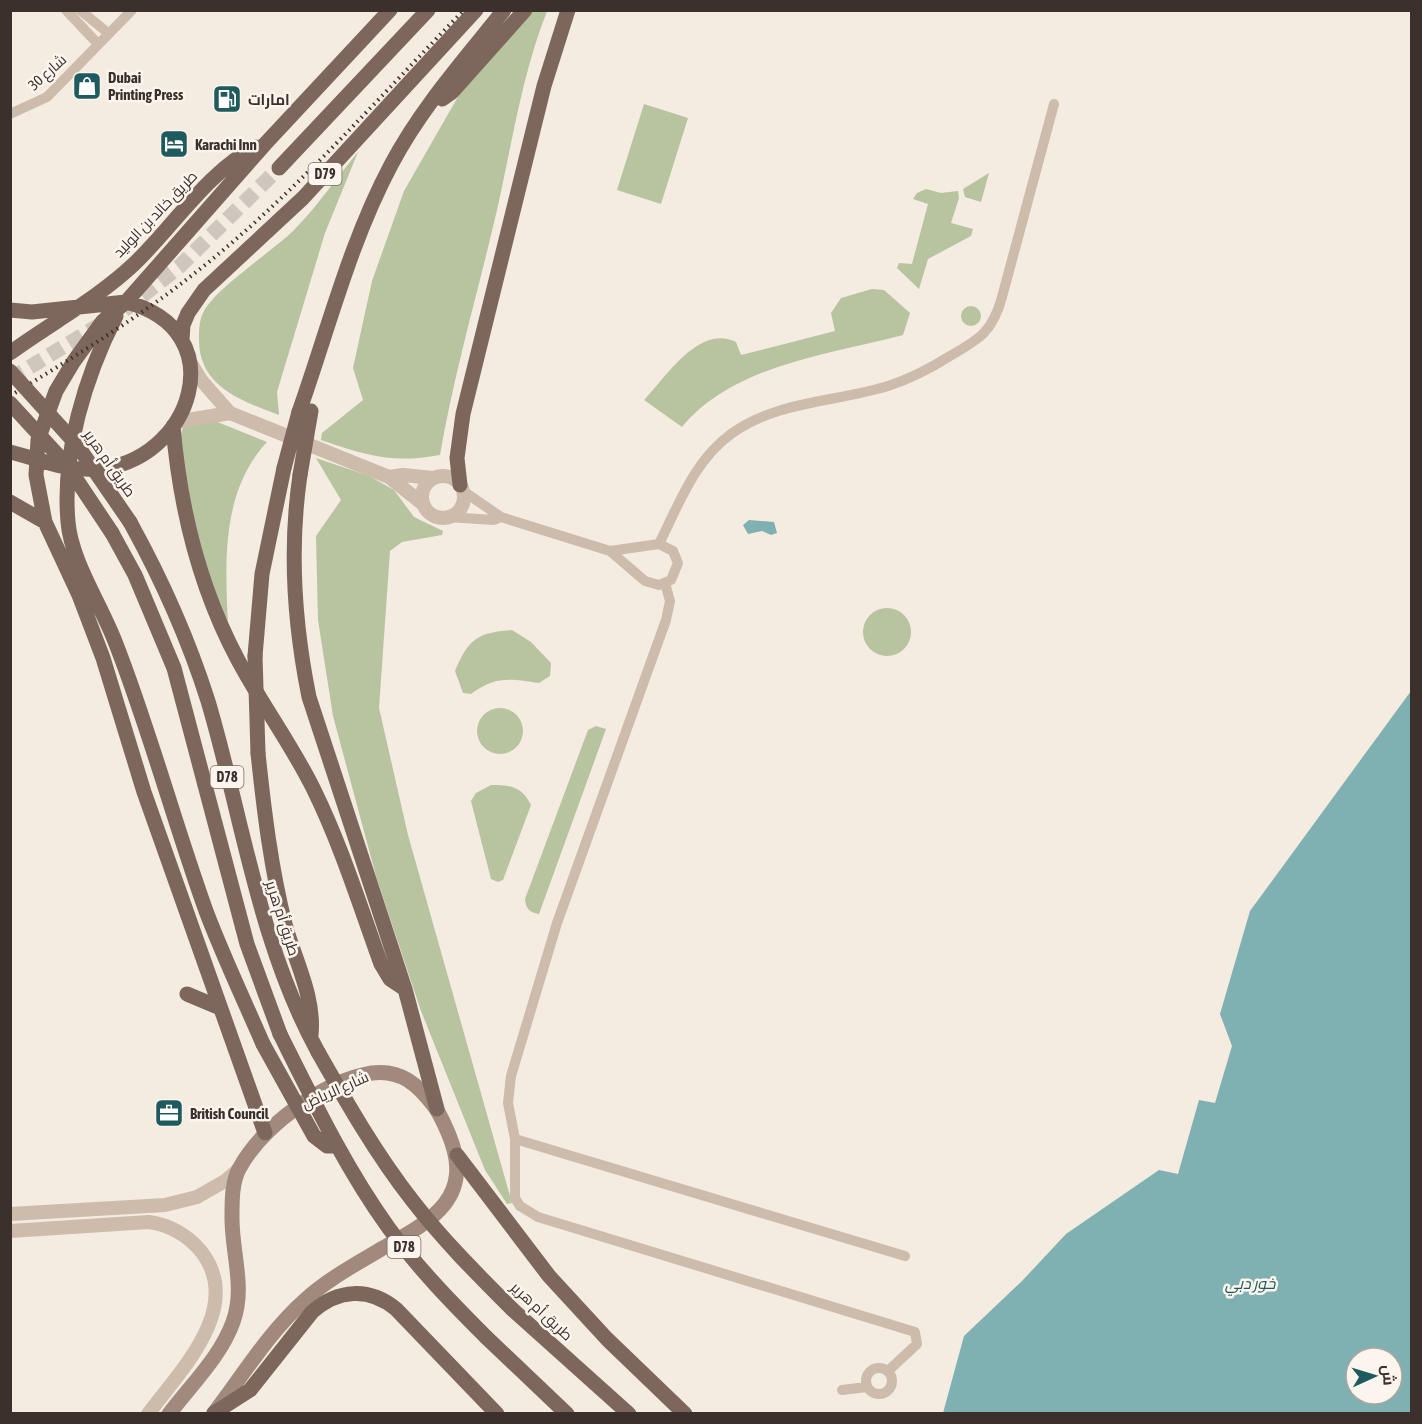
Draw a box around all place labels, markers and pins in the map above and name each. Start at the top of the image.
place label: Dubai Printing Press [108,69,184,103]
shop icon: Dubai Printing Press [71,70,103,102]
fuel station icon: امارات [211,83,243,115]
place label: امارات [248,91,290,109]
hotel icon: Karachi Inn [158,128,190,160]
place label: Karachi Inn [195,136,257,153]
office icon: British Council [153,1097,185,1129]
place label: British Council [190,1105,270,1122]

